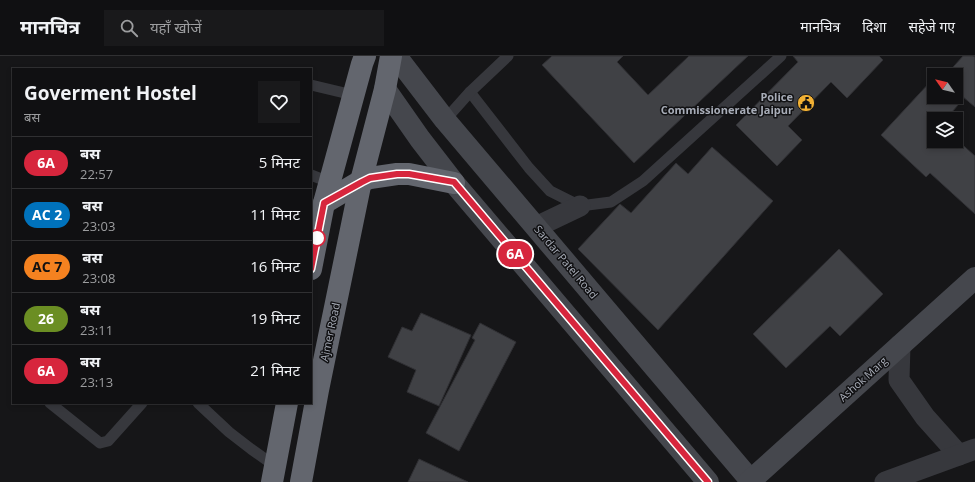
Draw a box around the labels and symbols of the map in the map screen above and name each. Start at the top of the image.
north arrow [927,68,963,104]
place label: Police Commissionerate Jaipur [661,89,793,117]
public building icon: Police Commissionerate Jaipur [796,93,816,113]
street label: Sardar Patel Road [531,222,602,302]
unlabelled marker [308,229,326,247]
line badge: 6A [497,241,533,267]
street label: Ajmer Road [316,301,343,363]
street label: Ashok Marg [835,353,890,405]

